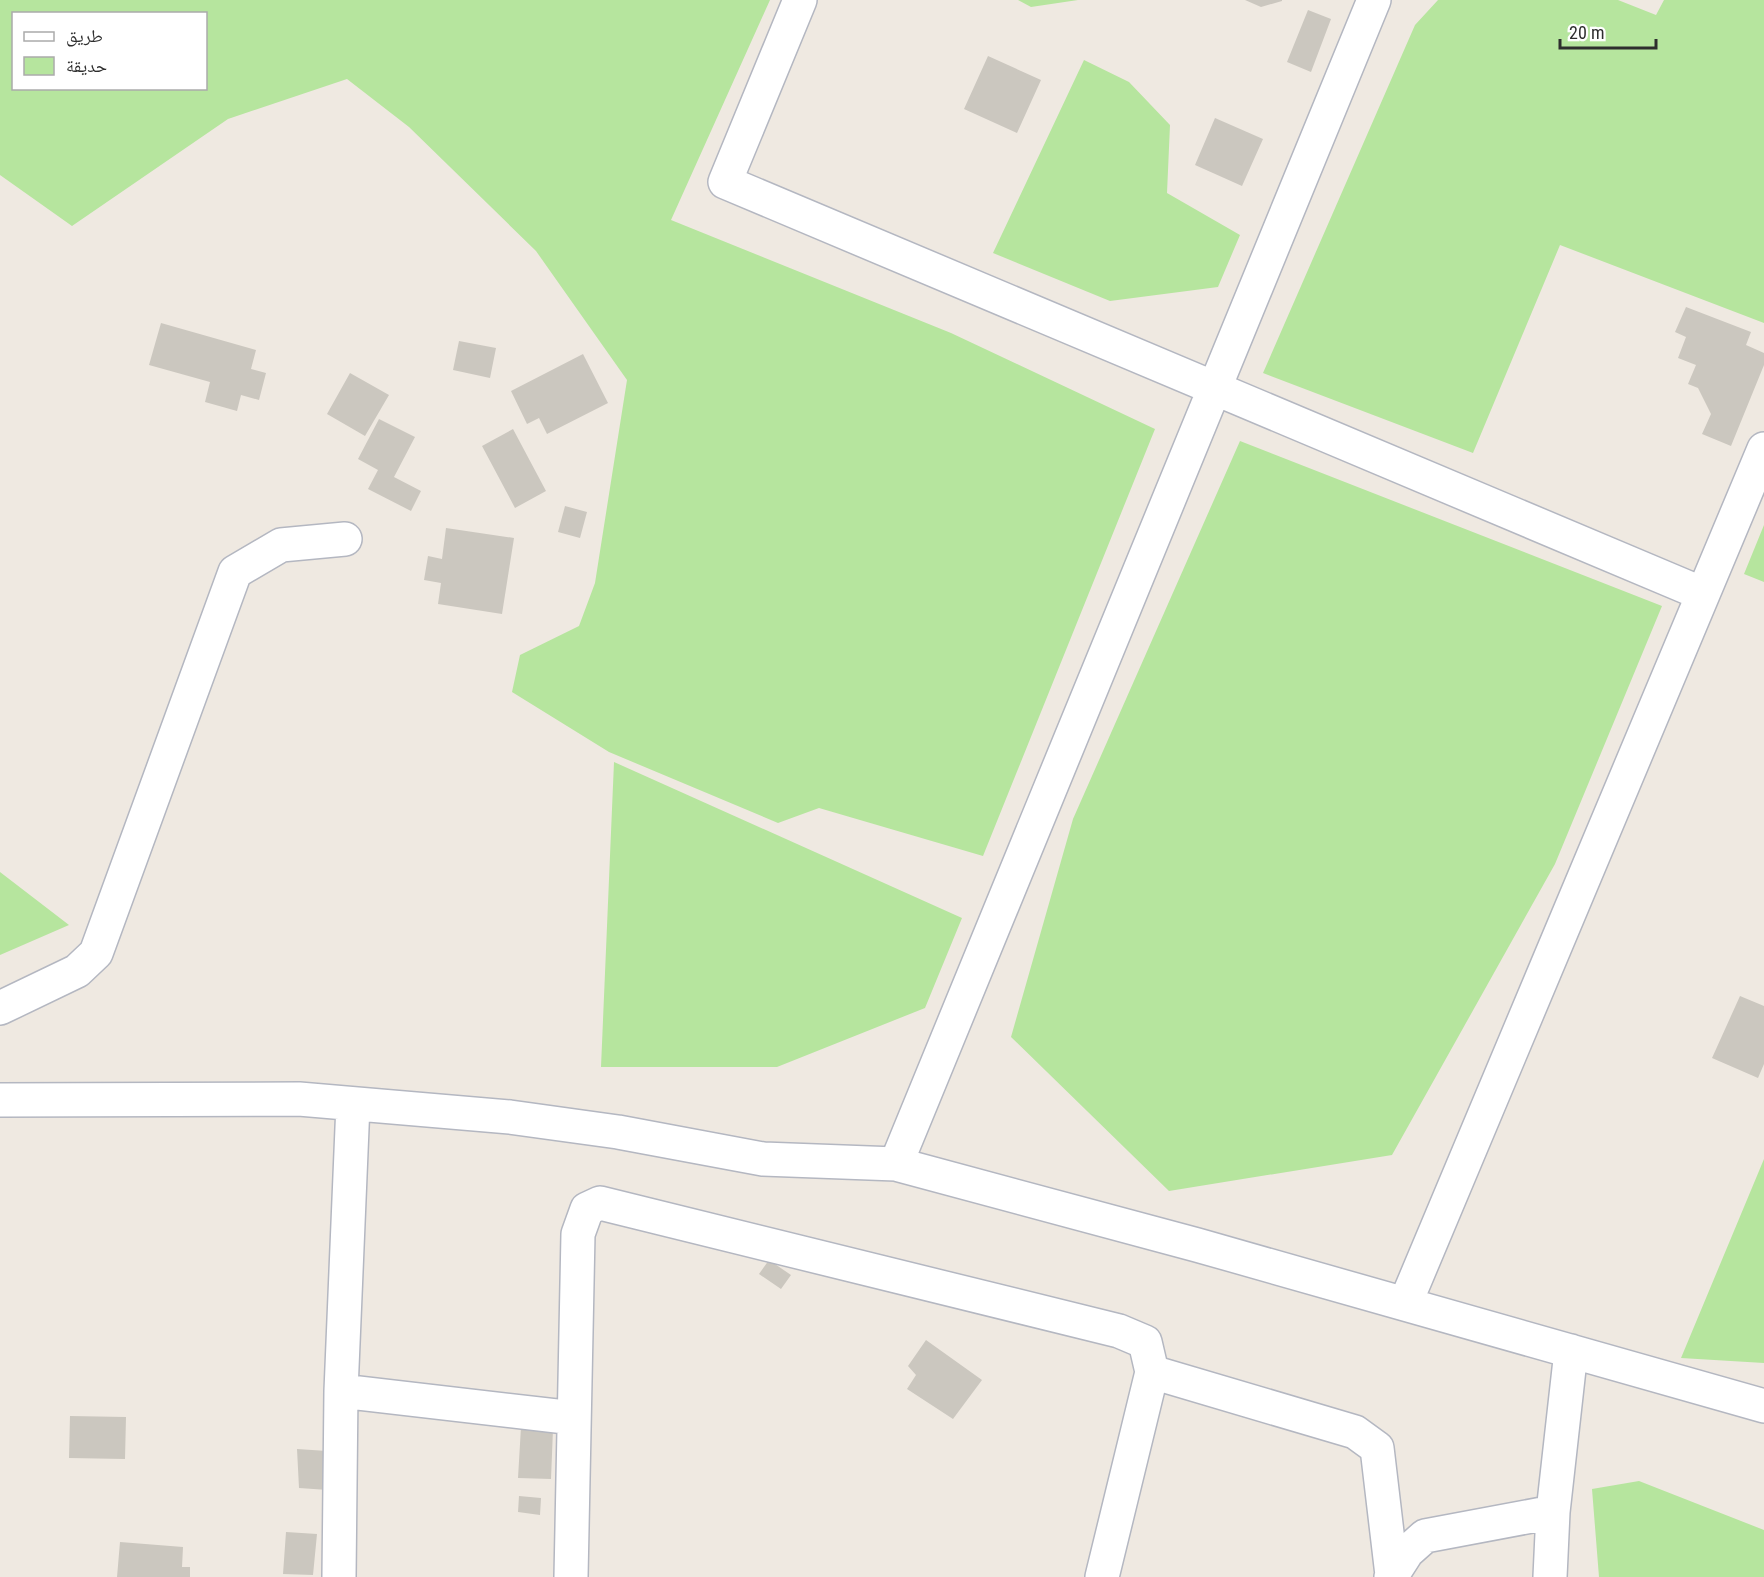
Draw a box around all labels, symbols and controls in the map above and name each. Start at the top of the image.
legend [12,12,207,90]
scale bar [1560,12,1656,50]
text: 20 m [1569,22,1604,43]
text: طريق [66,25,103,47]
text: حديقة [66,55,107,76]

